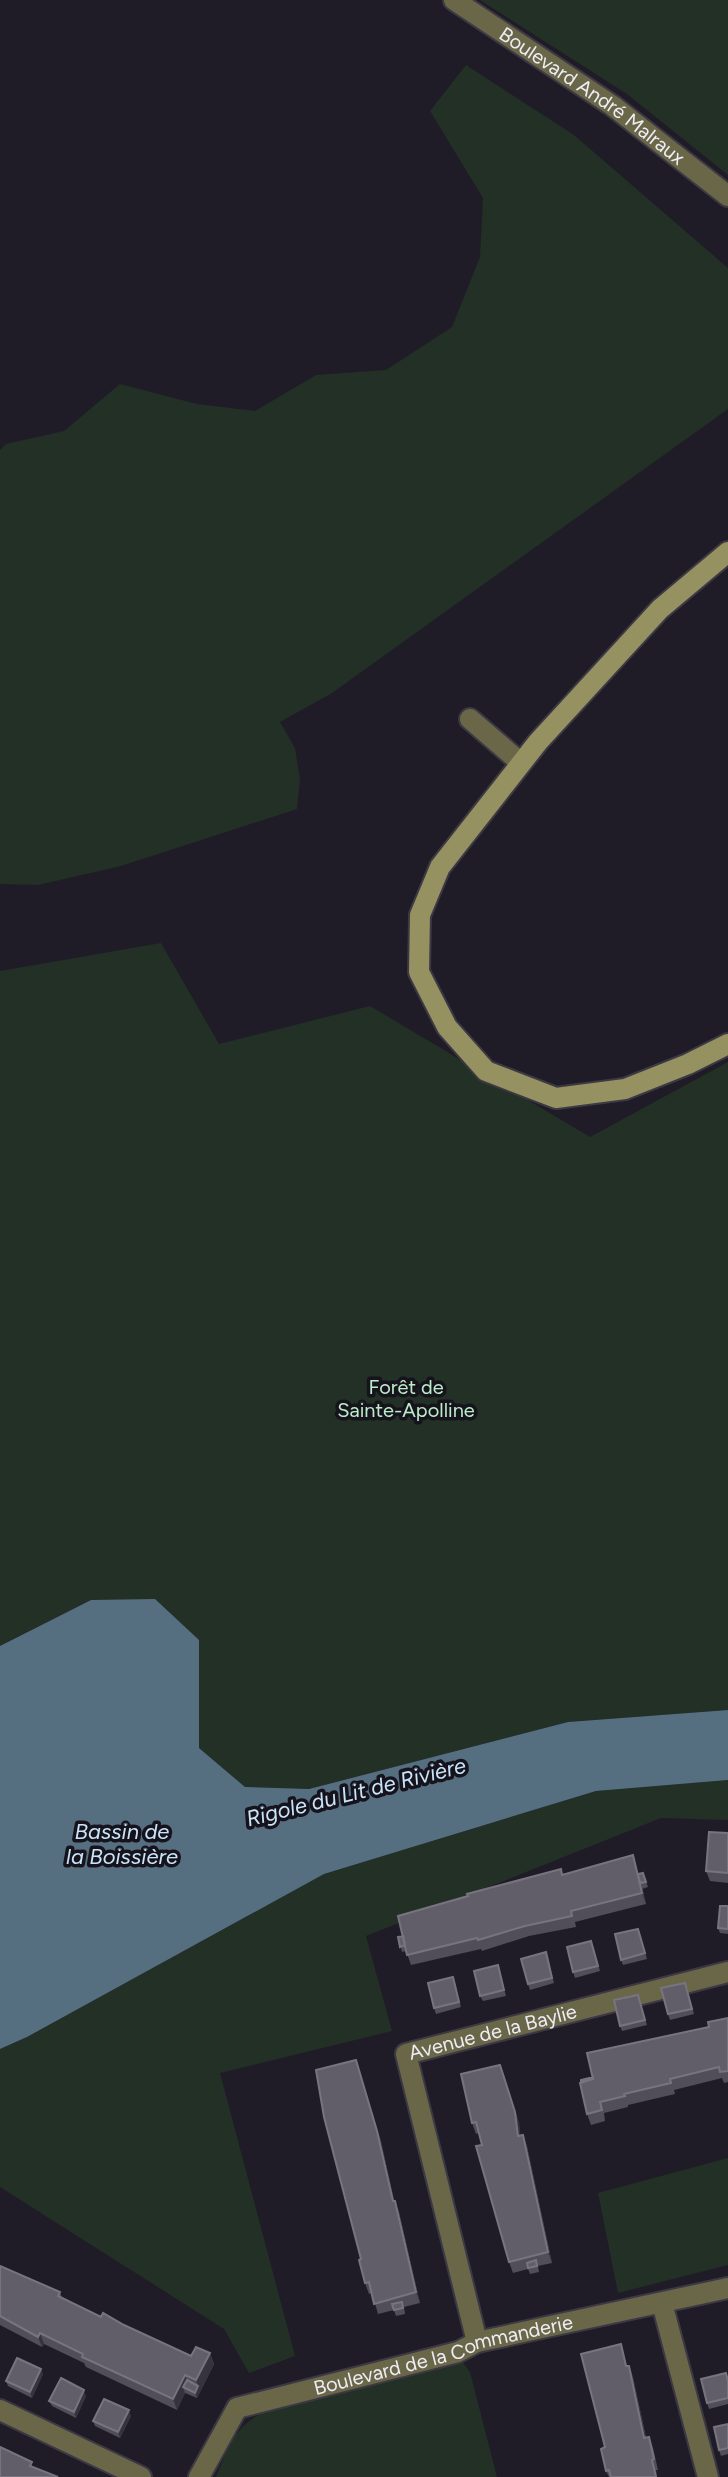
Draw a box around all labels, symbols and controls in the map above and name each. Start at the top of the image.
street label: Boulevard André Malraux [495,22,690,170]
park label: Forêt de Sainte-Apolline [337,1375,475,1422]
water label: Rigole du Lit de Rivière [243,1752,469,1832]
water label: Bassin de la Boissière [66,1818,178,1870]
street label: Avenue de la Baylie [406,1999,579,2065]
street label: Boulevard de la Commanderie [311,2310,575,2400]

